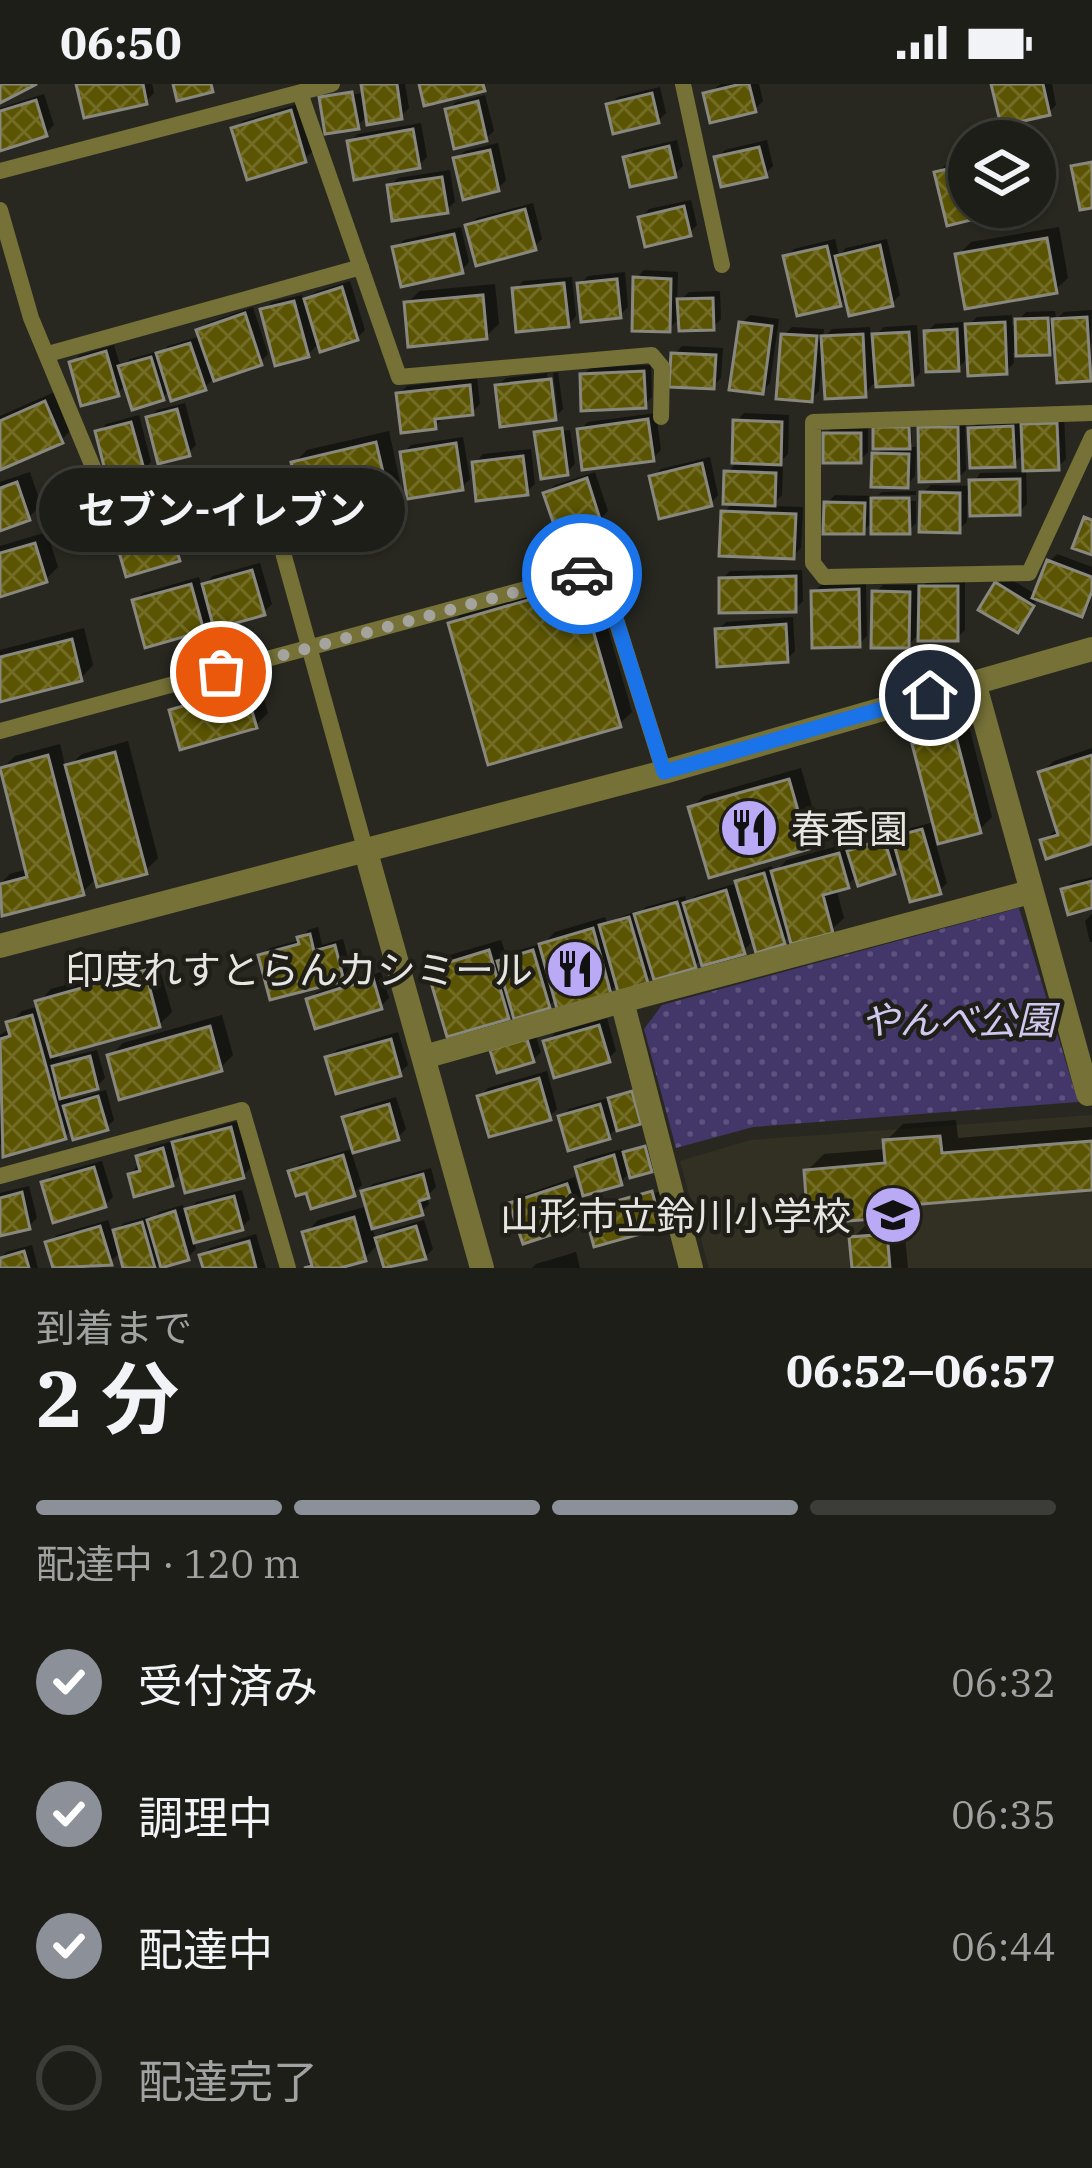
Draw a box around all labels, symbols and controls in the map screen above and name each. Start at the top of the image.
text: 06:50 [60,13,182,71]
map controls [948,120,1056,228]
button: layers [948,120,1056,228]
callout: セブン-イレブン [38,468,404,552]
text: セブン-イレブン [78,484,366,535]
courier [522,514,642,634]
icon: car [549,541,615,607]
pin [170,621,272,723]
icon: bag [188,639,254,705]
pin [879,644,981,746]
icon: home [897,662,963,728]
restaurant icon: 春香園 [718,797,780,859]
place label: 春香園 [791,803,908,854]
restaurant icon: 印度れすとらんカシミール [544,938,606,1000]
place label: 印度れすとらんカシミール [65,944,533,995]
park label: やんべ公園 [860,994,1060,1045]
school or university icon: 山形市立鈴川小学校 [862,1184,924,1246]
place label: 山形市立鈴川小学校 [500,1190,851,1241]
text: 到着まで [36,1302,192,1353]
text: 06:52–06:57 [786,1341,1056,1399]
text: 2 分 [36,1347,179,1448]
text: 配達中 · 120 m [36,1538,300,1589]
icon: check [36,1649,102,1715]
text: 受付済み [138,1656,318,1714]
text: 06:32 [951,1657,1056,1708]
icon: check [36,1781,102,1847]
text: 調理中 [138,1788,273,1846]
text: 06:35 [951,1789,1056,1840]
icon: check [36,1913,102,1979]
text: 配達中 [138,1920,273,1978]
text: 06:44 [951,1921,1056,1972]
text: 配達完了 [138,2052,318,2110]

